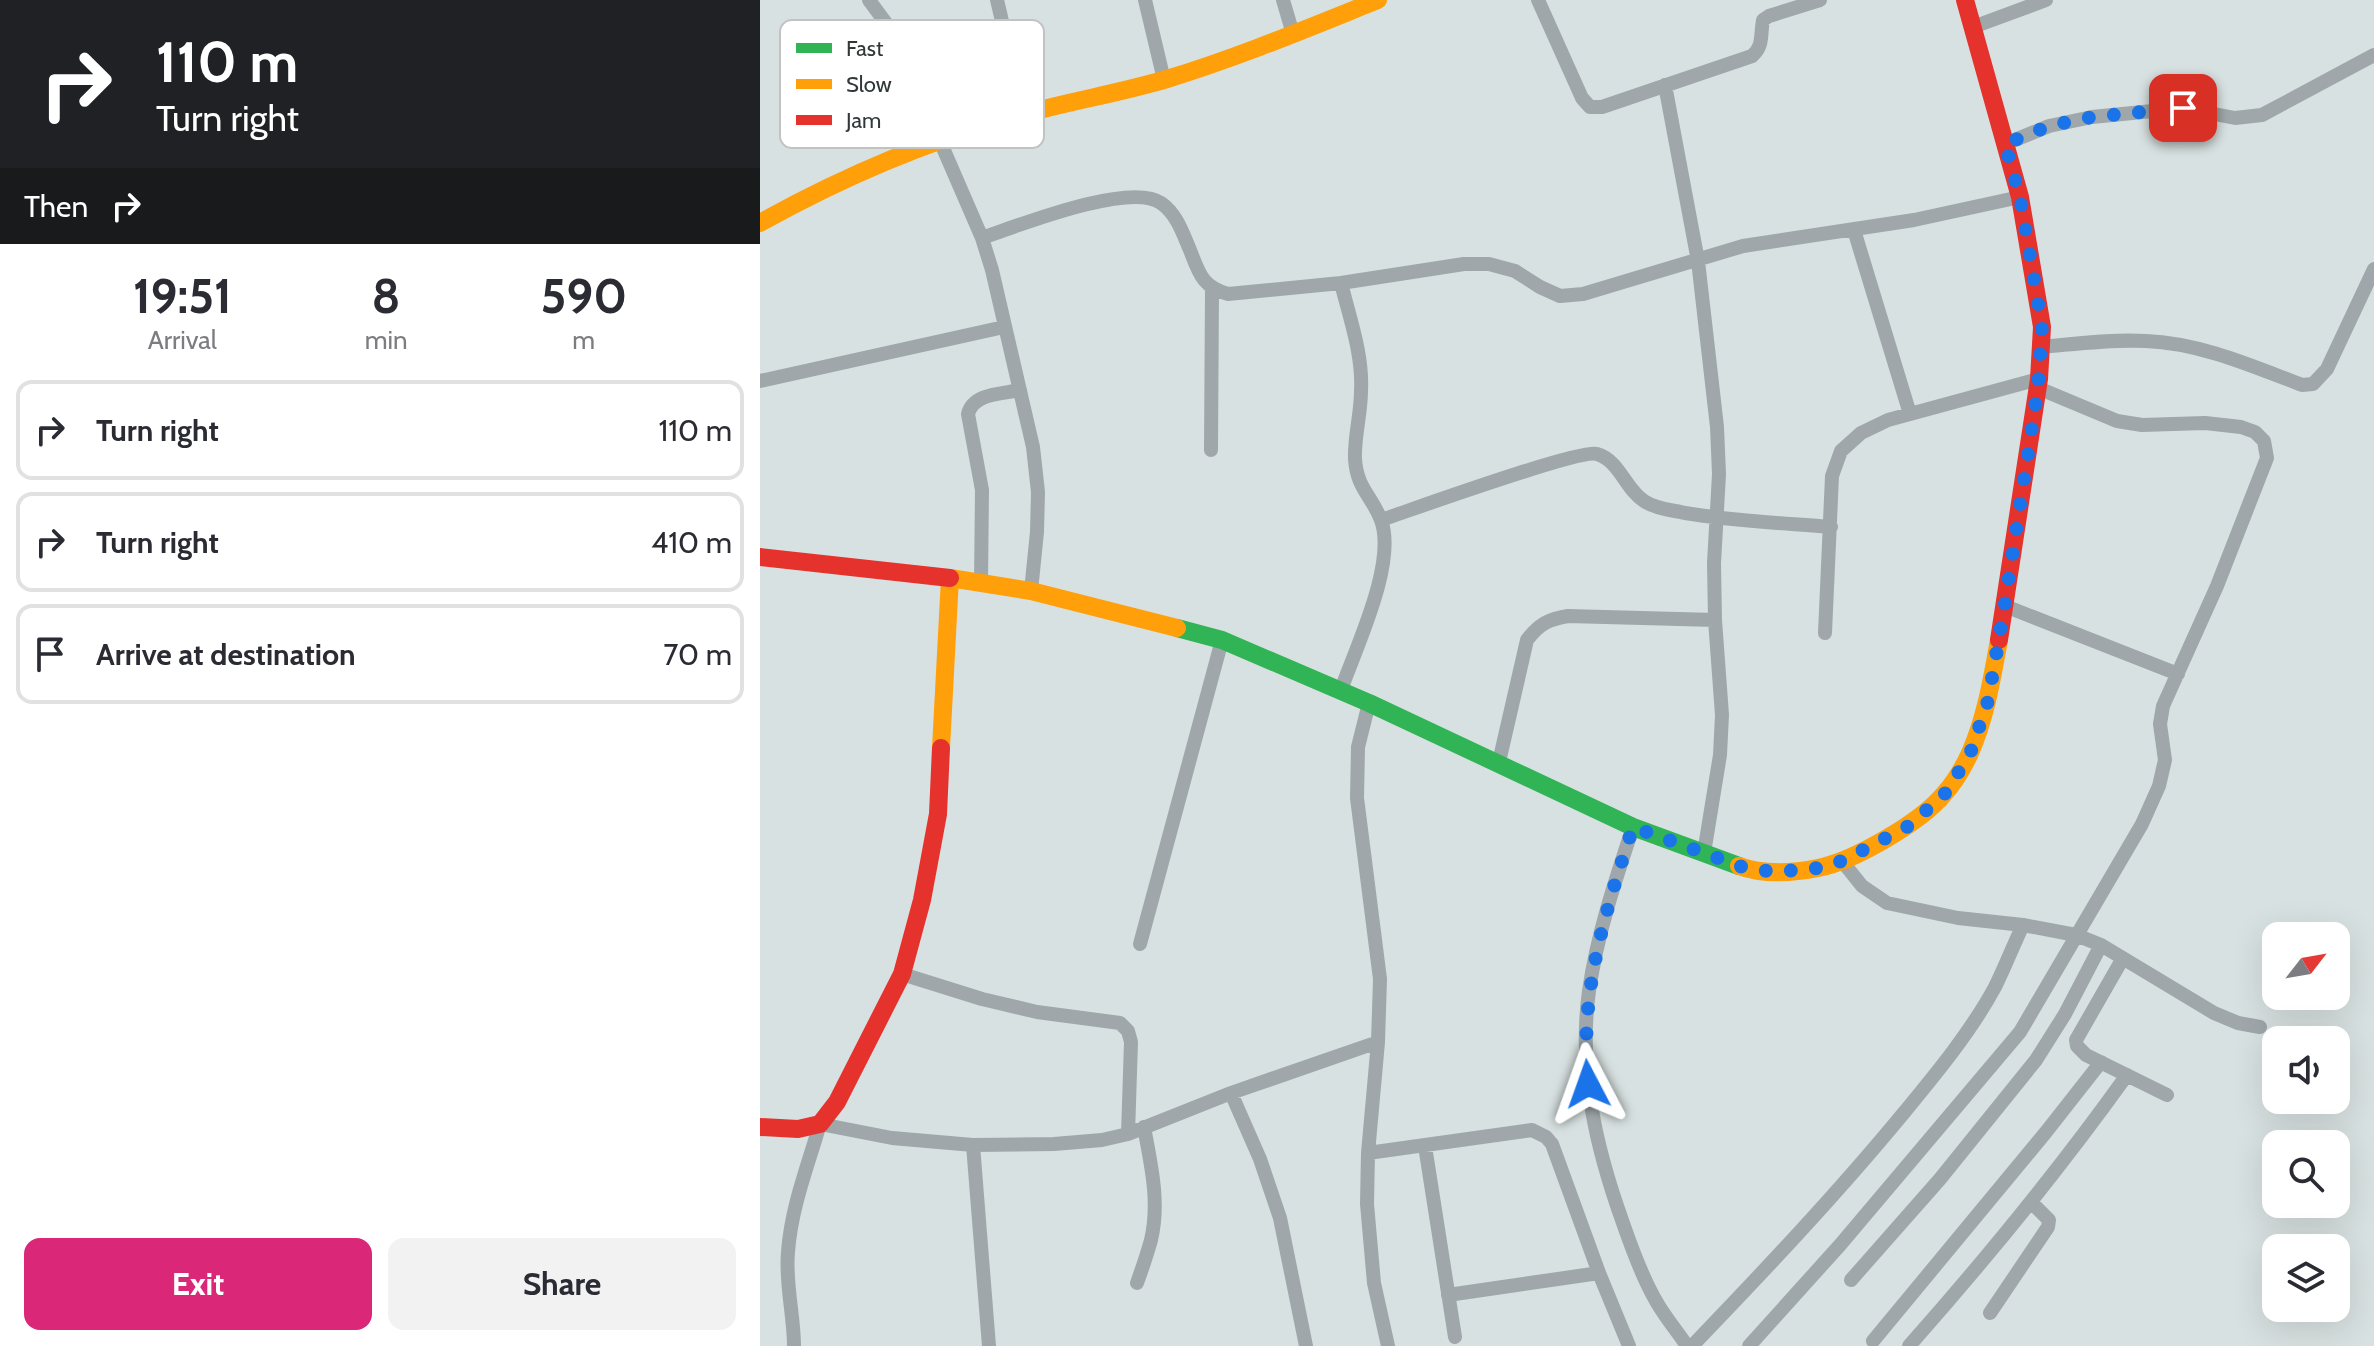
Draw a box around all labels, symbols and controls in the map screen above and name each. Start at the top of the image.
legend [780,20,1044,148]
text: 110 m [156,28,298,96]
icon: right [24,32,128,136]
text: Fast [846,35,884,62]
text: Slow [846,71,892,98]
pin [2149,74,2217,142]
icon: arrive [2161,86,2205,130]
text: Turn right [156,96,299,140]
text: Jam [845,107,881,134]
icon: right [104,184,148,228]
text: Then [24,188,88,225]
text: 19:51 [133,267,232,325]
text: 8 [372,267,401,325]
text: 590 [540,267,627,325]
text: Arrival [148,324,217,356]
text: min [365,324,408,356]
text: m [572,324,595,356]
icon: right [28,408,72,452]
text: Turn right [96,412,219,449]
text: 110 m [658,412,732,449]
icon: right [28,520,72,564]
text: Turn right [96,524,219,561]
text: 410 m [651,524,732,561]
icon: arrive [28,632,72,676]
text: Arrive at destination [96,636,356,673]
text: 70 m [663,636,732,673]
north arrow [2262,922,2350,1010]
map controls [2262,922,2350,1322]
button: sound [2262,1026,2350,1114]
position arrow [1546,1042,1630,1126]
button: search [2262,1130,2350,1218]
button: layers [2262,1234,2350,1322]
button: Exit [24,1238,372,1330]
button: Share [388,1238,736,1330]

